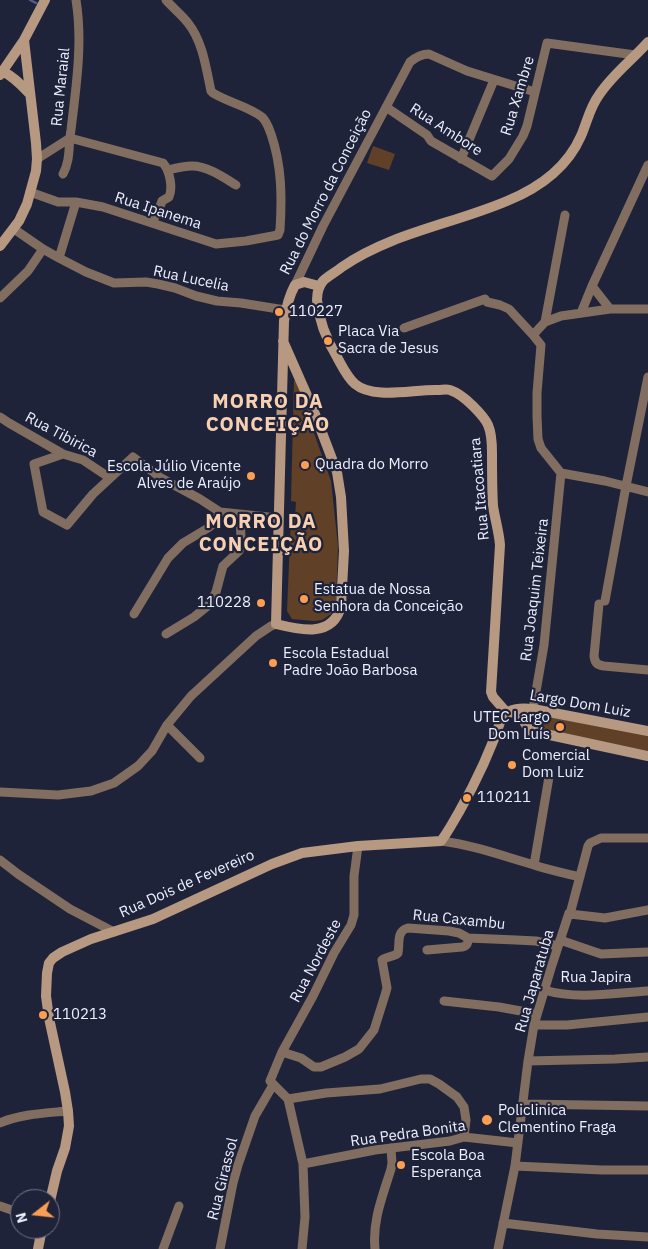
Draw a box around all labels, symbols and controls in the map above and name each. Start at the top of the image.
street label: Rua Maraial [48,47,74,127]
street label: Rua Xambre [497,54,539,138]
street label: Rua Ambore [406,100,486,160]
street label: Rua do Morro da Conceição [276,106,376,278]
street label: Rua Ipanema [112,188,204,234]
street label: Rua Lucelia [151,262,231,296]
place label: 110227 [289,303,343,321]
marker: 110227 [273,306,285,318]
place label: Placa Via Sacra de Jesus [338,323,439,358]
marker: Placa Via Sacra de Jesus [322,335,334,347]
district label: MORRO DA CONCEIÇÃO [205,390,331,437]
street label: Rua Tibirica [22,408,100,462]
street label: Rua Itacoatiara [467,437,493,541]
place label: Quadra do Morro [315,456,428,474]
place label: Escola Júlio Vicente Alves de Araújo [107,458,241,493]
marker: Quadra do Morro [299,459,311,471]
marker: Escola Júlio Vicente Alves de Araújo [245,470,257,482]
district label: MORRO DA CONCEIÇÃO [198,510,324,557]
street label: Rua Joaquim Teixeira [517,518,553,662]
place label: Estatua de Nossa Senhora da Conceição [314,581,463,616]
marker: Estatua de Nossa Senhora da Conceição [298,593,310,605]
place label: 110228 [197,594,251,612]
marker: 110228 [255,597,267,609]
place label: Escola Estadual Padre João Barbosa [283,645,418,680]
marker: Escola Estadual Padre João Barbosa [267,657,279,669]
street label: Largo Dom Luiz [528,686,632,722]
place label: UTEC Largo Dom Luís [473,709,550,744]
marker: UTEC Largo Dom Luís [554,721,566,733]
place label: Comercial Dom Luiz [522,747,590,782]
marker: Comercial Dom Luiz [506,759,518,771]
place label: 110211 [477,789,531,807]
marker: 110211 [461,792,473,804]
street label: Rua Dois de Fevereiro [117,846,257,922]
street label: Rua Caxambu [412,906,506,934]
street label: Rua Nordeste [287,916,345,1006]
street label: Rua Japaratuba [512,928,558,1034]
street label: Rua Japira [560,969,632,987]
place label: 110213 [53,1006,107,1024]
marker: 110213 [37,1009,49,1021]
place label: Policlinica Clementino Fraga [498,1102,616,1137]
marker: Policlinica Clementino Fraga [480,1113,494,1127]
street label: Rua Pedra Bonita [349,1117,467,1151]
street label: Rua Girassol [204,1136,242,1222]
place label: Escola Boa Esperança [411,1147,485,1182]
marker: Escola Boa Esperança [395,1159,407,1171]
north arrow [10,1189,60,1239]
text: N [11,1211,32,1225]

